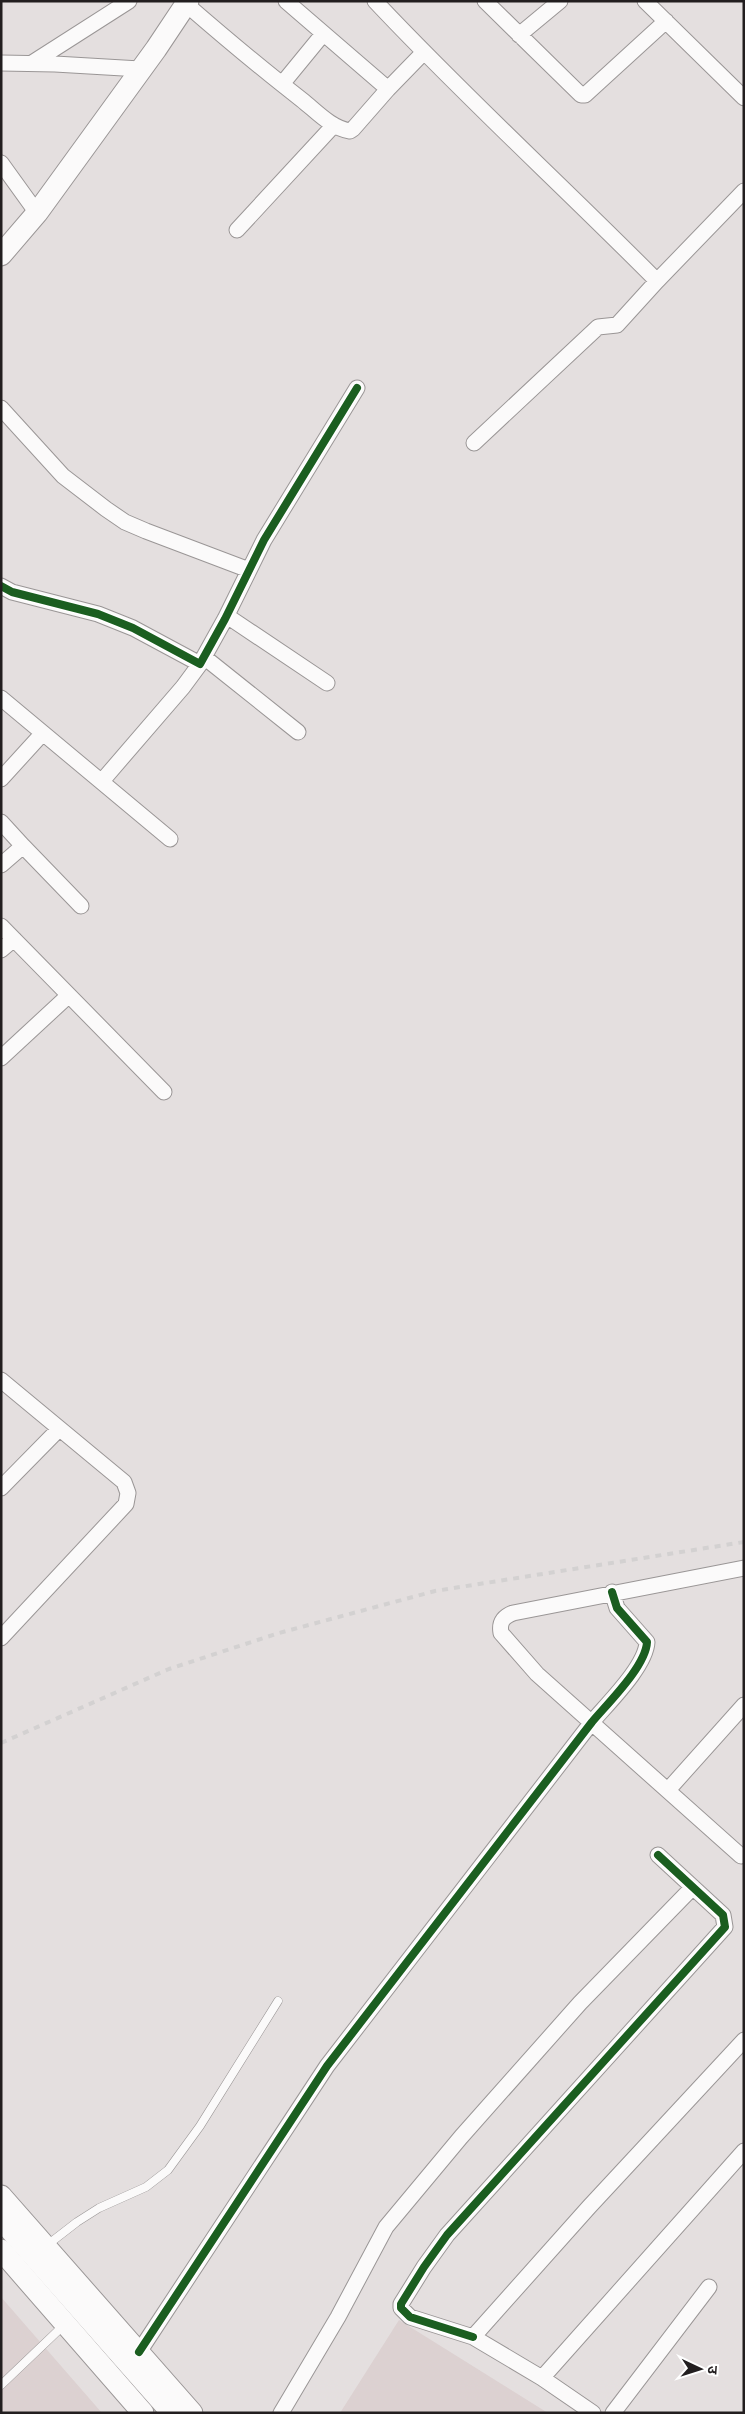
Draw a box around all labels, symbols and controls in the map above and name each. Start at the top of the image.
north arrow [675,2344,725,2394]
text: उ [704,2365,723,2375]

